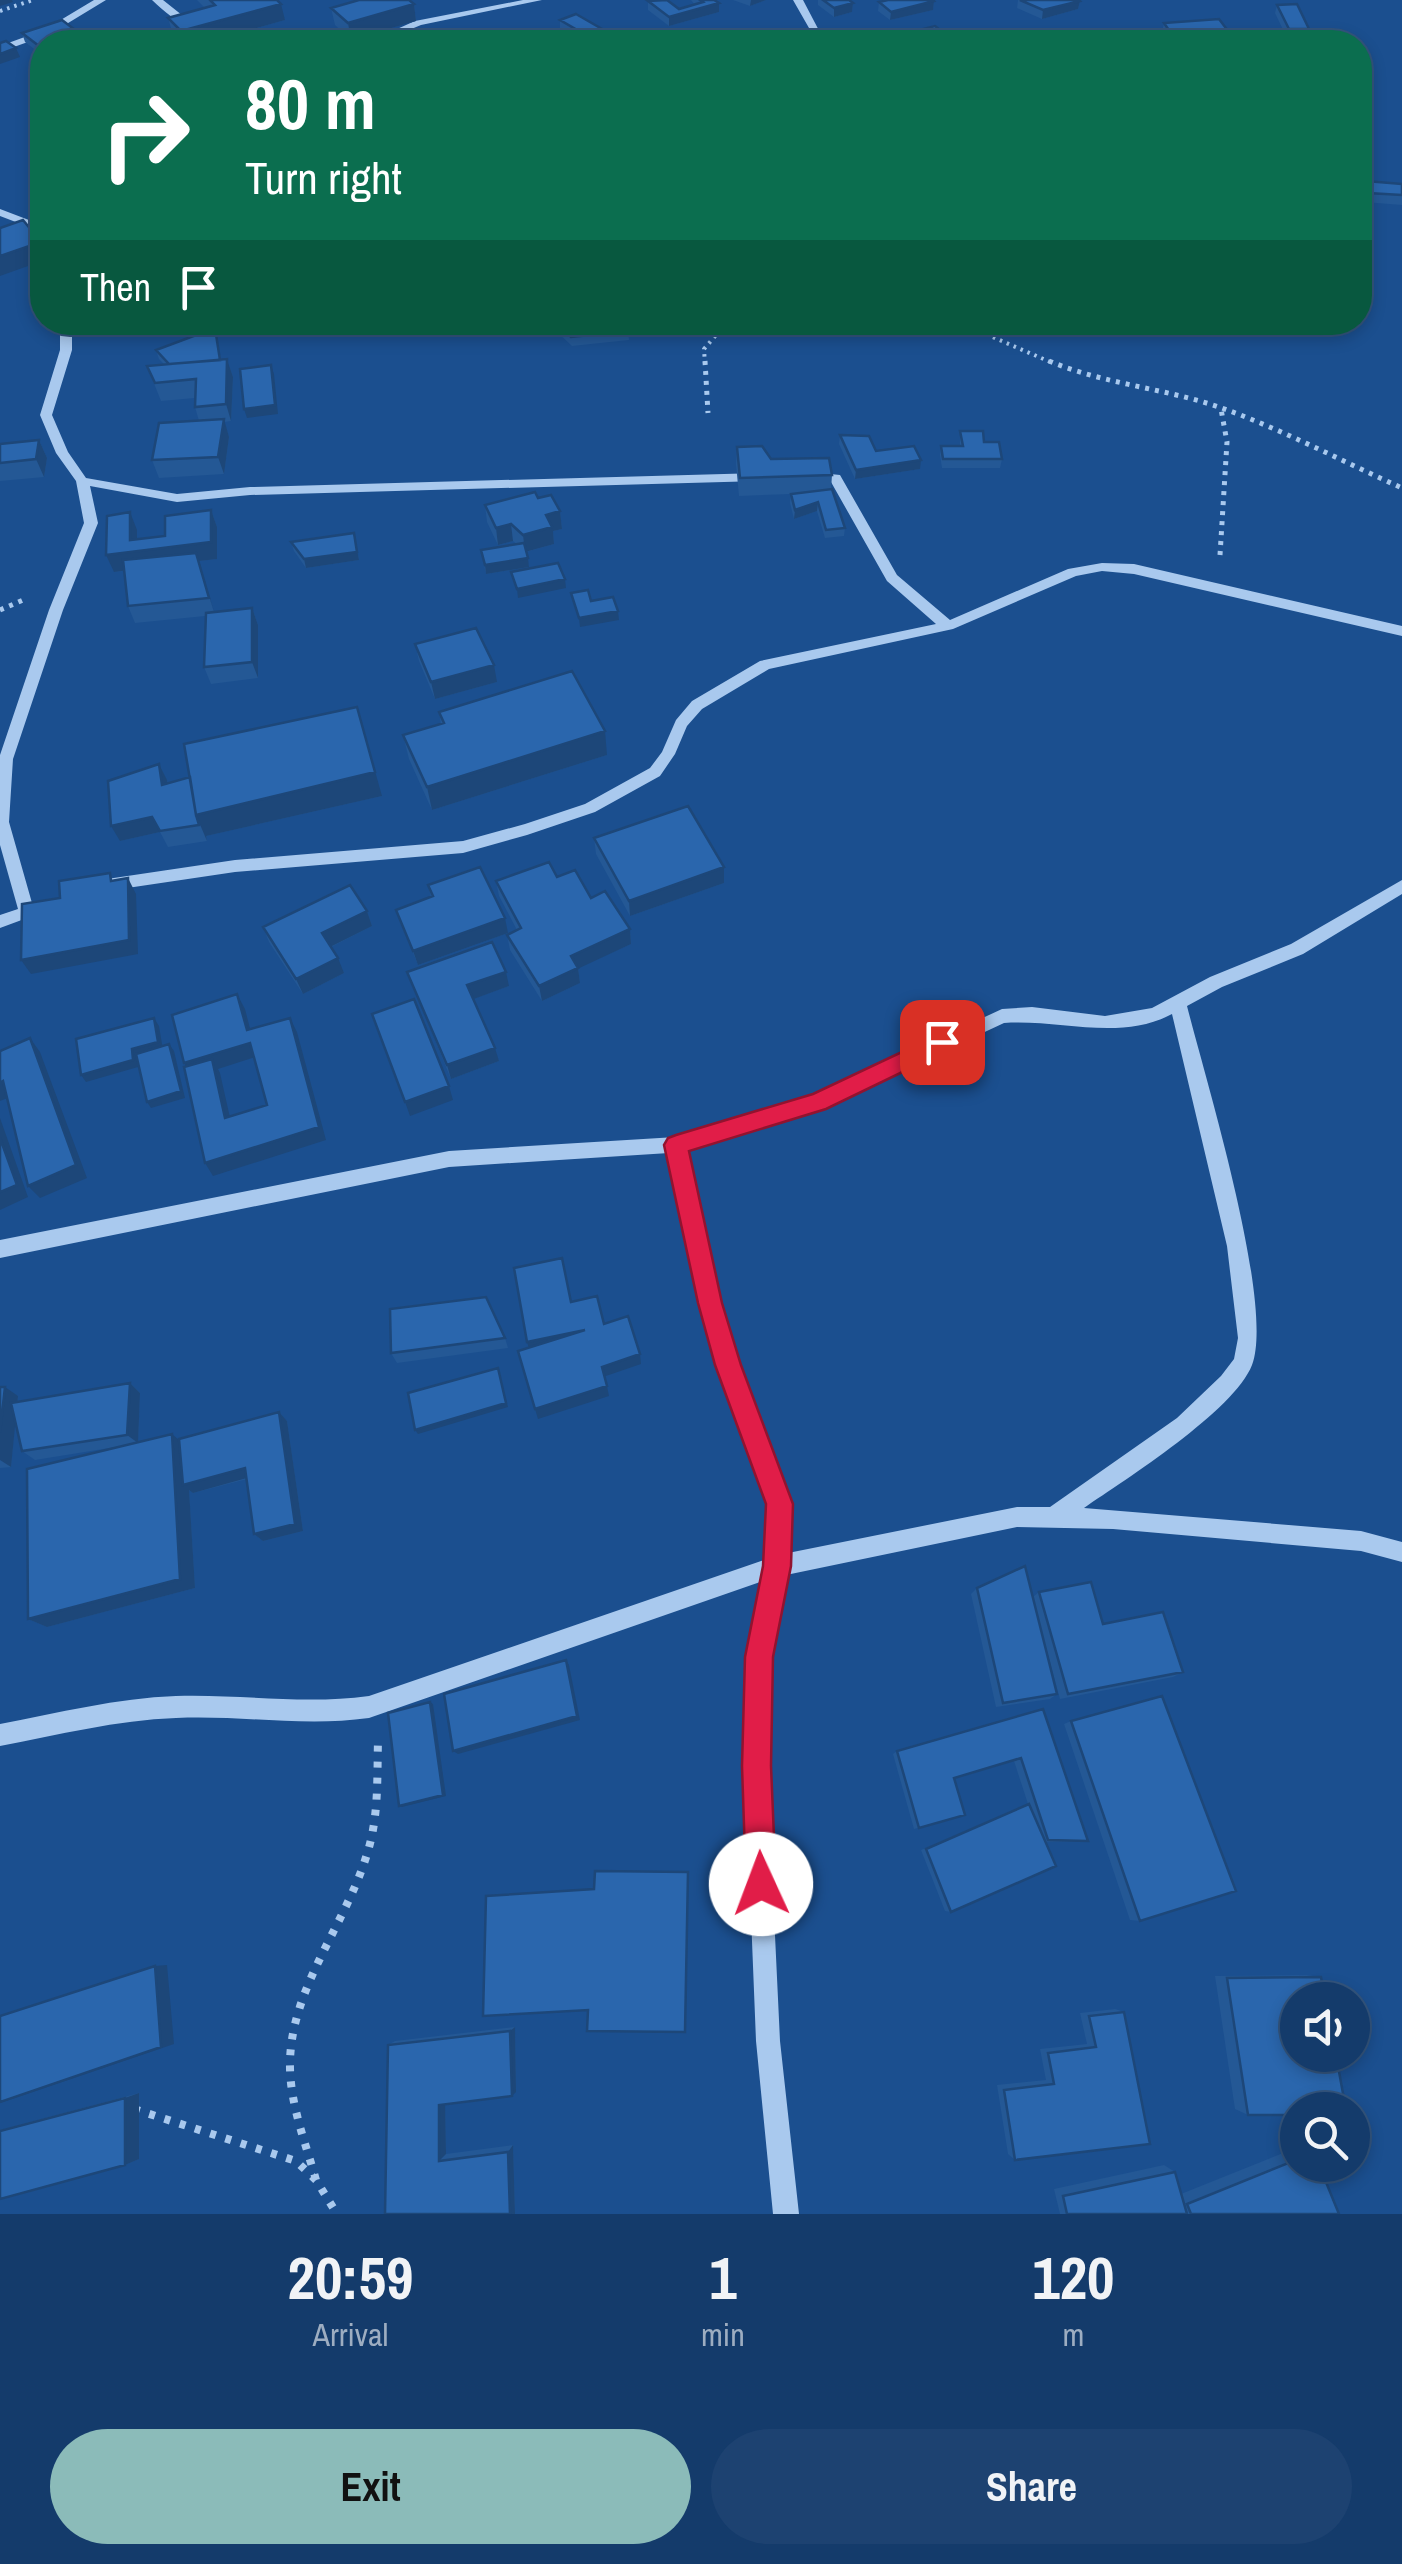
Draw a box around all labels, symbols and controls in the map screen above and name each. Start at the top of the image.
text: 80 m [245,57,376,151]
icon: right [80,70,210,200]
text: Turn right [245,147,402,208]
icon: arrive [171,260,226,315]
text: Then [80,262,151,313]
pin [900,1000,985,1085]
icon: arrive [915,1015,970,1070]
position arrow [709,1832,813,1936]
map controls [1280,1982,1370,2182]
button: sound [1280,1982,1370,2072]
button: search [1280,2092,1370,2182]
text: 20:59 [288,2237,413,2318]
text: 1 [709,2237,737,2318]
text: 120 [1032,2237,1114,2318]
text: Arrival [313,2313,388,2356]
text: min [701,2313,745,2356]
text: m [1062,2313,1084,2356]
button: Exit [50,2429,691,2544]
button: Share [711,2429,1352,2544]

